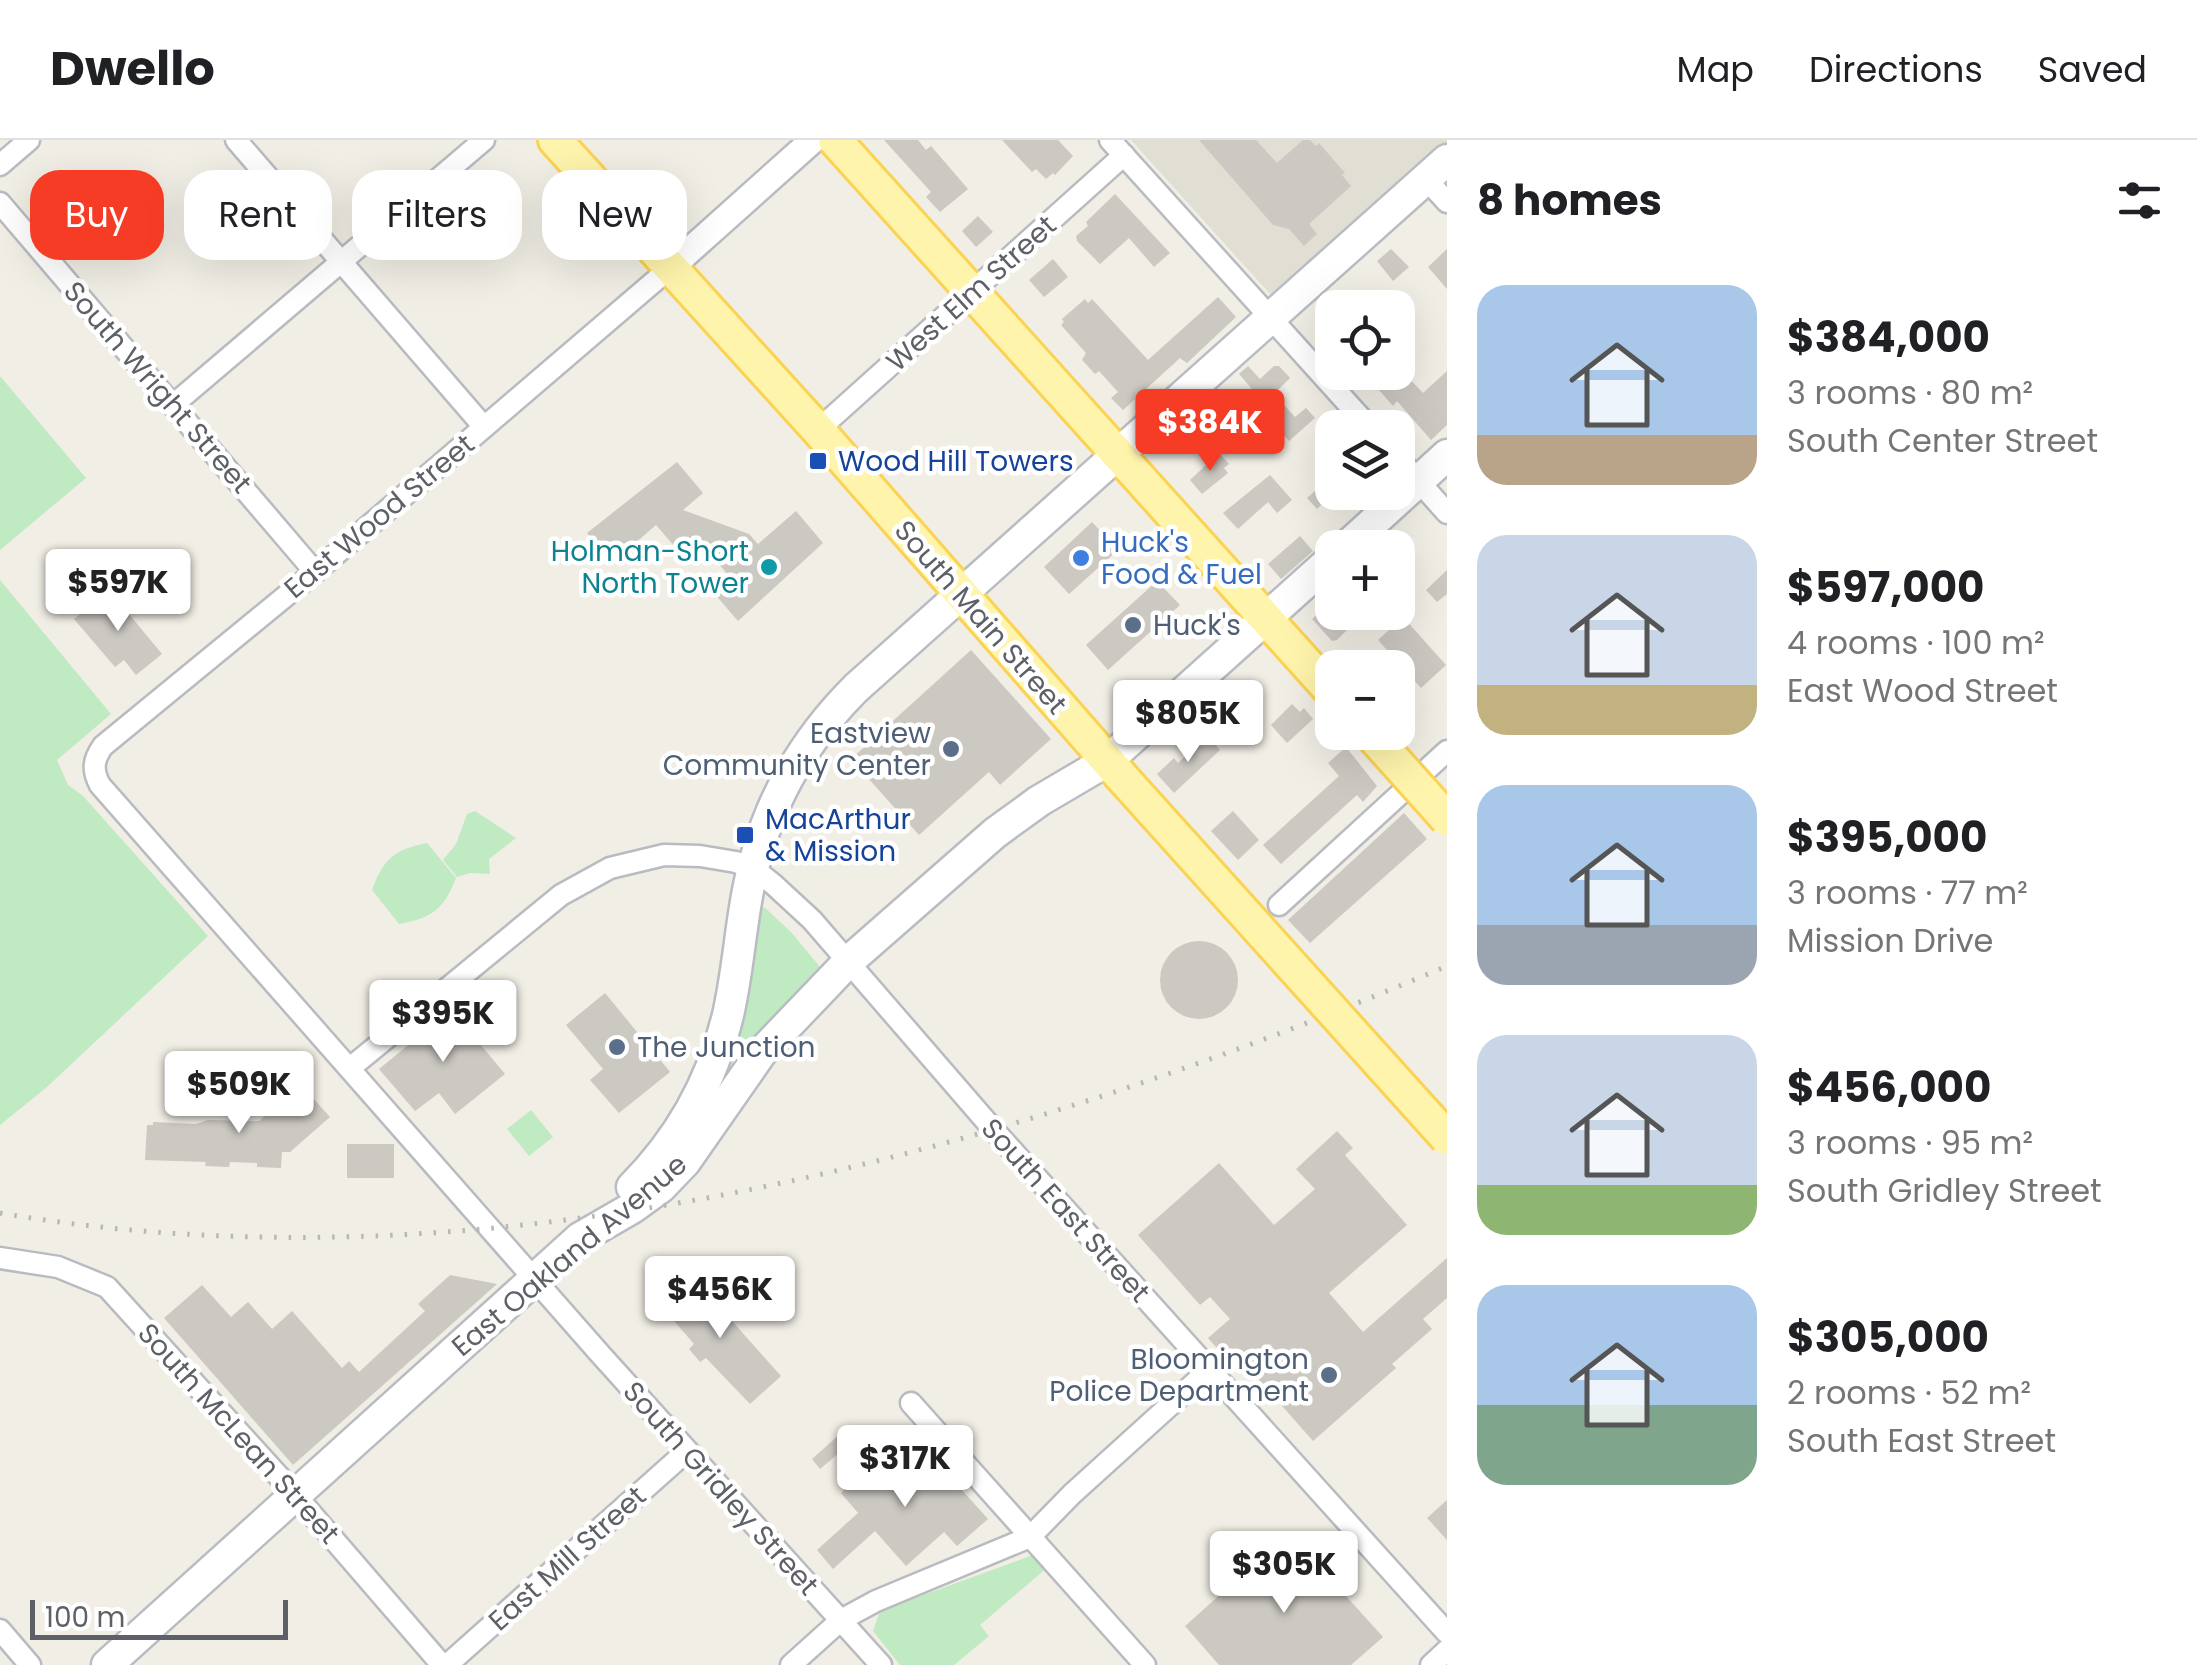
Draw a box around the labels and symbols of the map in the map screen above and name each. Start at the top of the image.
street label: West Elm Street [878,206,1065,380]
street label: South Wright Street [55,273,261,502]
pin: $384K [1140,389,1280,474]
street label: East Wood Street [276,425,483,608]
place label: Wood Hill Towers [838,442,1074,481]
marker: Wood Hill Towers [807,450,829,472]
street label: South Main Street [885,512,1076,723]
place label: Huck's Food & Fuel [1101,523,1262,594]
place label: Holman-Short North Tower [551,532,749,603]
marker: Huck's Food & Fuel [1070,547,1092,569]
pin: $597K [48,549,188,634]
marker: Holman-Short North Tower [758,556,780,578]
place label: Huck's [1153,606,1241,645]
marker: Huck's [1122,614,1144,636]
pin: $805K [1118,680,1258,765]
place label: Eastview Community Center [663,714,931,785]
marker: Eastview Community Center [940,738,962,760]
place label: MacArthur & Mission [765,800,911,871]
marker: MacArthur & Mission [734,824,756,846]
pin: $395K [373,980,513,1065]
place label: The Junction [637,1028,816,1067]
marker: The Junction [606,1036,628,1058]
pin: $509K [169,1051,309,1136]
street label: South East Street [972,1110,1159,1311]
street label: East Oakland Avenue [443,1145,695,1366]
pin: $456K [650,1256,790,1341]
street label: South McLean Street [129,1314,348,1552]
place label: Bloomington Police Department [1049,1340,1309,1411]
marker: Bloomington Police Department [1318,1364,1340,1386]
street label: South Gridley Street [614,1373,827,1604]
pin: $317K [835,1425,975,1510]
street label: East Mill Street [480,1477,655,1640]
pin: $305K [1214,1531,1354,1616]
scale bar [30,1595,288,1640]

